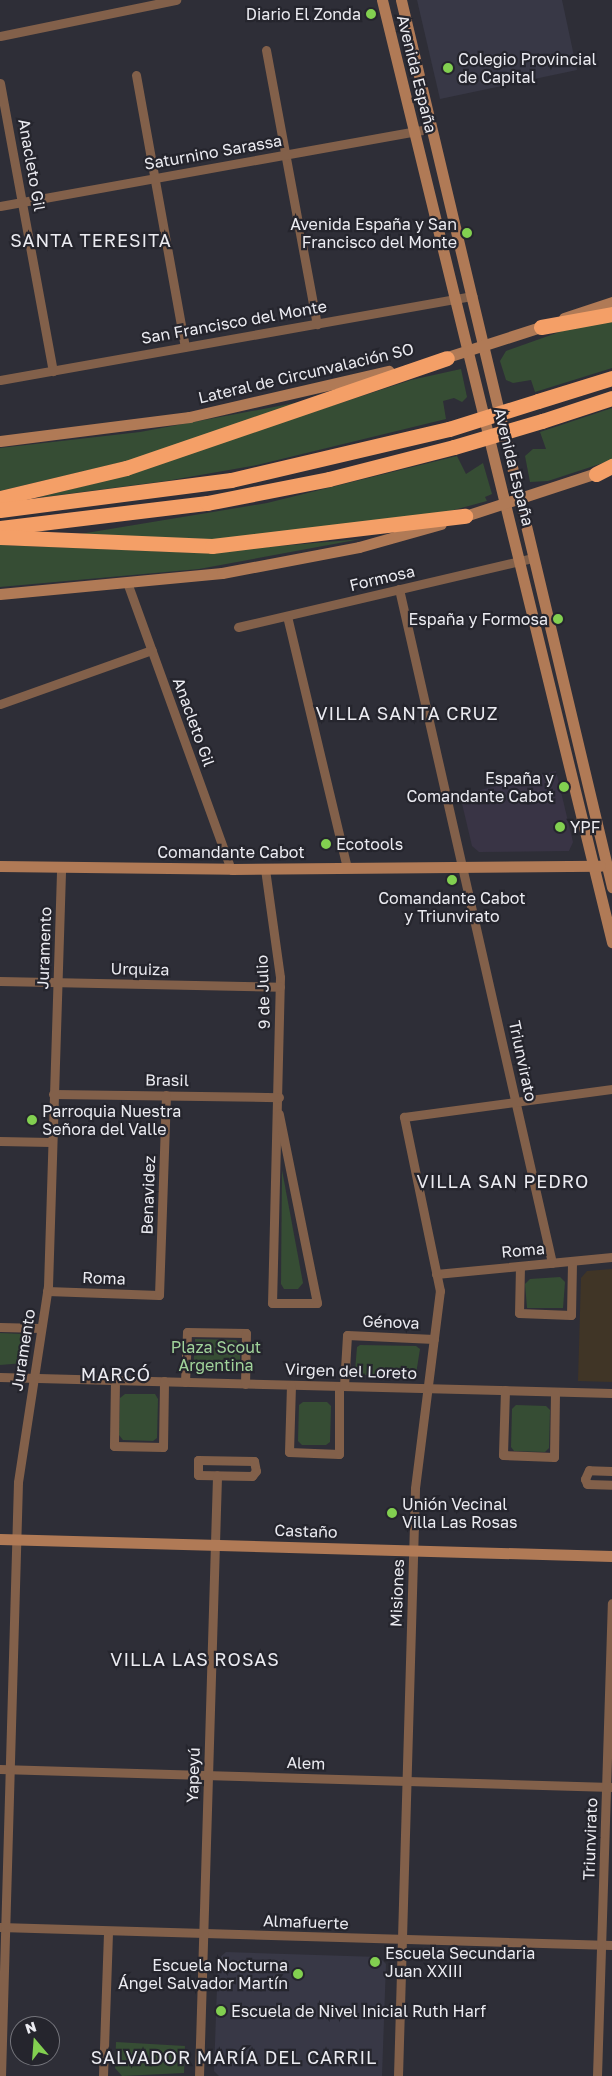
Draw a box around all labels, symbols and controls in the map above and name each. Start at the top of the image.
place label: Diario El Zonda [246,4,361,24]
marker: Diario El Zonda [365,8,377,20]
street label: Avenida España [393,13,441,135]
place label: Colegio Provincial de Capital [458,49,597,87]
marker: Colegio Provincial de Capital [442,62,454,74]
street label: Anacleto Gil [14,117,50,213]
street label: Saturnino Sarassa [143,130,283,174]
place label: Avenida España y San Francisco del Monte [290,214,457,252]
marker: Avenida España y San Francisco del Monte [461,227,473,239]
district label: SANTA TERESITA [8,229,174,251]
street label: San Francisco del Monte [140,296,328,348]
street label: Lateral de Circunvalación SO [196,339,416,407]
street label: Avenida España [490,406,538,528]
street label: Formosa [347,561,417,595]
place label: España y Formosa [409,609,548,629]
marker: España y Formosa [552,613,564,625]
street label: Anacleto Gil [169,675,219,769]
district label: VILLA SANTA CRUZ [314,702,500,724]
place label: España y Comandante Cabot [406,768,554,806]
marker: España y Comandante Cabot [558,781,570,793]
place label: YPF [570,817,600,837]
marker: YPF [554,821,566,833]
place label: Ecotools [336,834,403,854]
marker: Ecotools [320,838,332,850]
street label: Comandante Cabot [157,842,305,862]
marker: Comandante Cabot y Triunvirato [446,874,458,886]
place label: Comandante Cabot y Triunvirato [378,888,526,926]
street label: Juramento [33,906,55,990]
street label: 9 de Julio [252,955,274,1029]
street label: Urquiza [110,959,170,979]
street label: Triunvirato [505,1019,541,1103]
street label: Brasil [145,1070,189,1090]
place label: Parroquia Nuestra Señora del Valle [42,1101,181,1139]
marker: Parroquia Nuestra Señora del Valle [26,1114,38,1126]
street label: Benavidez [137,1155,159,1235]
district label: VILLA SAN PEDRO [415,1170,591,1192]
street label: Roma [500,1239,546,1261]
street label: Roma [82,1268,126,1288]
street label: Juramento [7,1308,39,1392]
street label: Génova [362,1311,420,1333]
park label: Plaza Scout Argentina [171,1337,261,1375]
street label: Virgen del Loreto [285,1359,417,1383]
district label: MARCÓ [80,1363,152,1385]
place label: Unión Vecinal Villa Las Rosas [402,1494,517,1532]
marker: Unión Vecinal Villa Las Rosas [386,1507,398,1519]
street label: Castaño [274,1520,338,1542]
street label: Misiones [386,1559,408,1627]
district label: VILLA LAS ROSAS [108,1648,282,1670]
street label: Yapeyú [182,1747,204,1803]
street label: Alem [286,1753,326,1773]
street label: Triunvirato [579,1797,601,1881]
street label: Almafuerte [263,1911,349,1933]
place label: Escuela Secundaria Juan XXIII [385,1943,535,1981]
place label: Escuela Nocturna Ángel Salvador Martín [118,1955,288,1993]
marker: Escuela Secundaria Juan XXIII [369,1956,381,1968]
marker: Escuela Nocturna Ángel Salvador Martín [292,1968,304,1980]
place label: Escuela de Nivel Inicial Ruth Harf [231,2001,486,2021]
marker: Escuela de Nivel Inicial Ruth Harf [215,2005,227,2017]
north arrow [10,2016,60,2066]
text: N [23,2017,38,2037]
district label: SALVADOR MARÍA DEL CARRIL [88,2046,380,2068]

